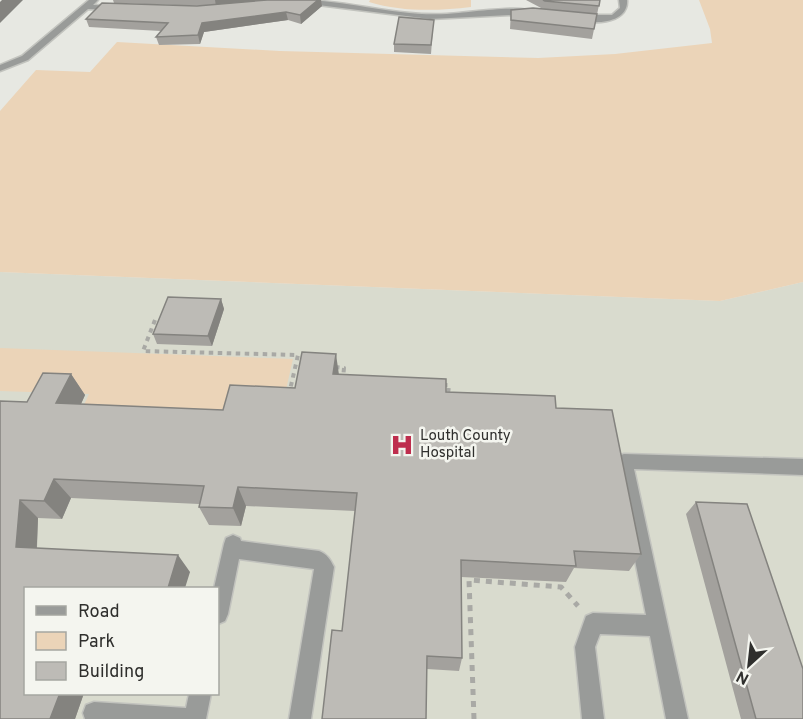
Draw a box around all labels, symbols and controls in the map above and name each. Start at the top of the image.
place label: Louth County Hospital [420,427,511,463]
hospital icon: Louth County Hospital [389,432,415,458]
legend [24,587,219,695]
text: Road [78,601,120,624]
text: Park [78,631,115,654]
north arrow [719,635,779,695]
text: Building [78,661,144,684]
text: N [733,665,753,688]

